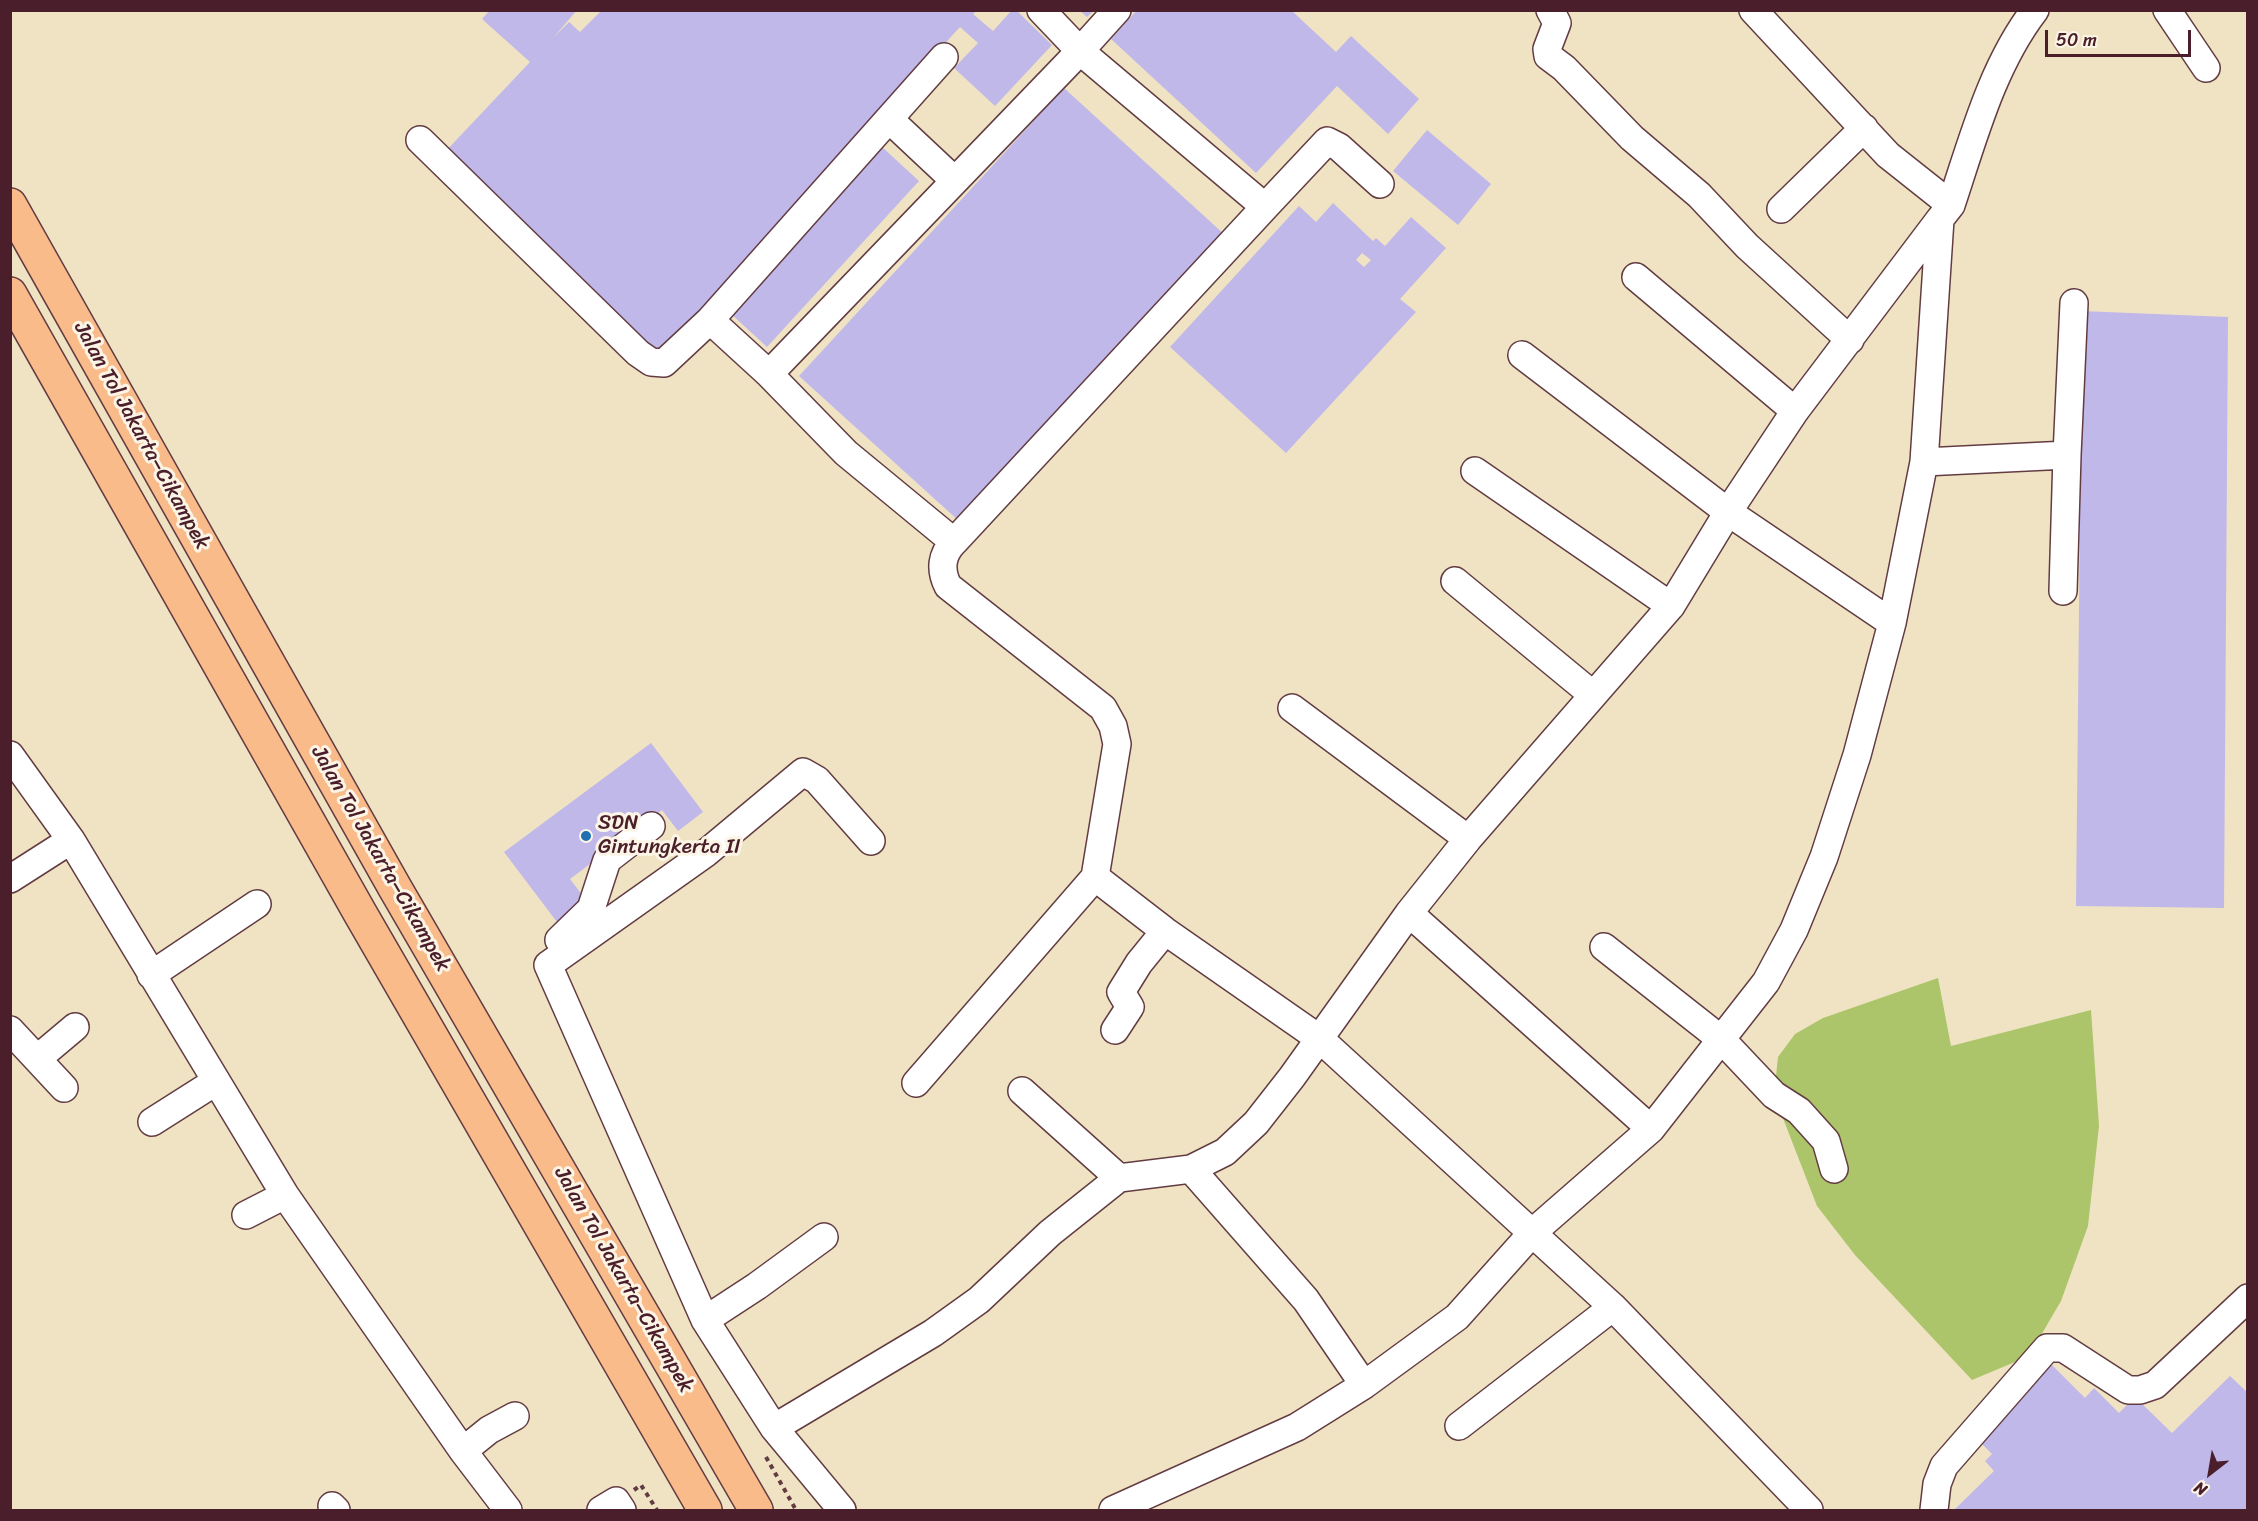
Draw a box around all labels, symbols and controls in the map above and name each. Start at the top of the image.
scale bar [2048,18,2194,56]
text: 50 m [2056,24,2097,56]
street label: Jalan Tol Jakarta–Cikampek [68,318,214,554]
street label: Jalan Tol Jakarta–Cikampek [305,742,455,976]
place label: SDN Gintungkerta II [598,811,740,861]
marker: SDN Gintungkerta II [579,829,593,843]
street label: Jalan Tol Jakarta–Cikampek [548,1163,698,1397]
north arrow [2180,1443,2240,1503]
text: N [2188,1474,2213,1504]

